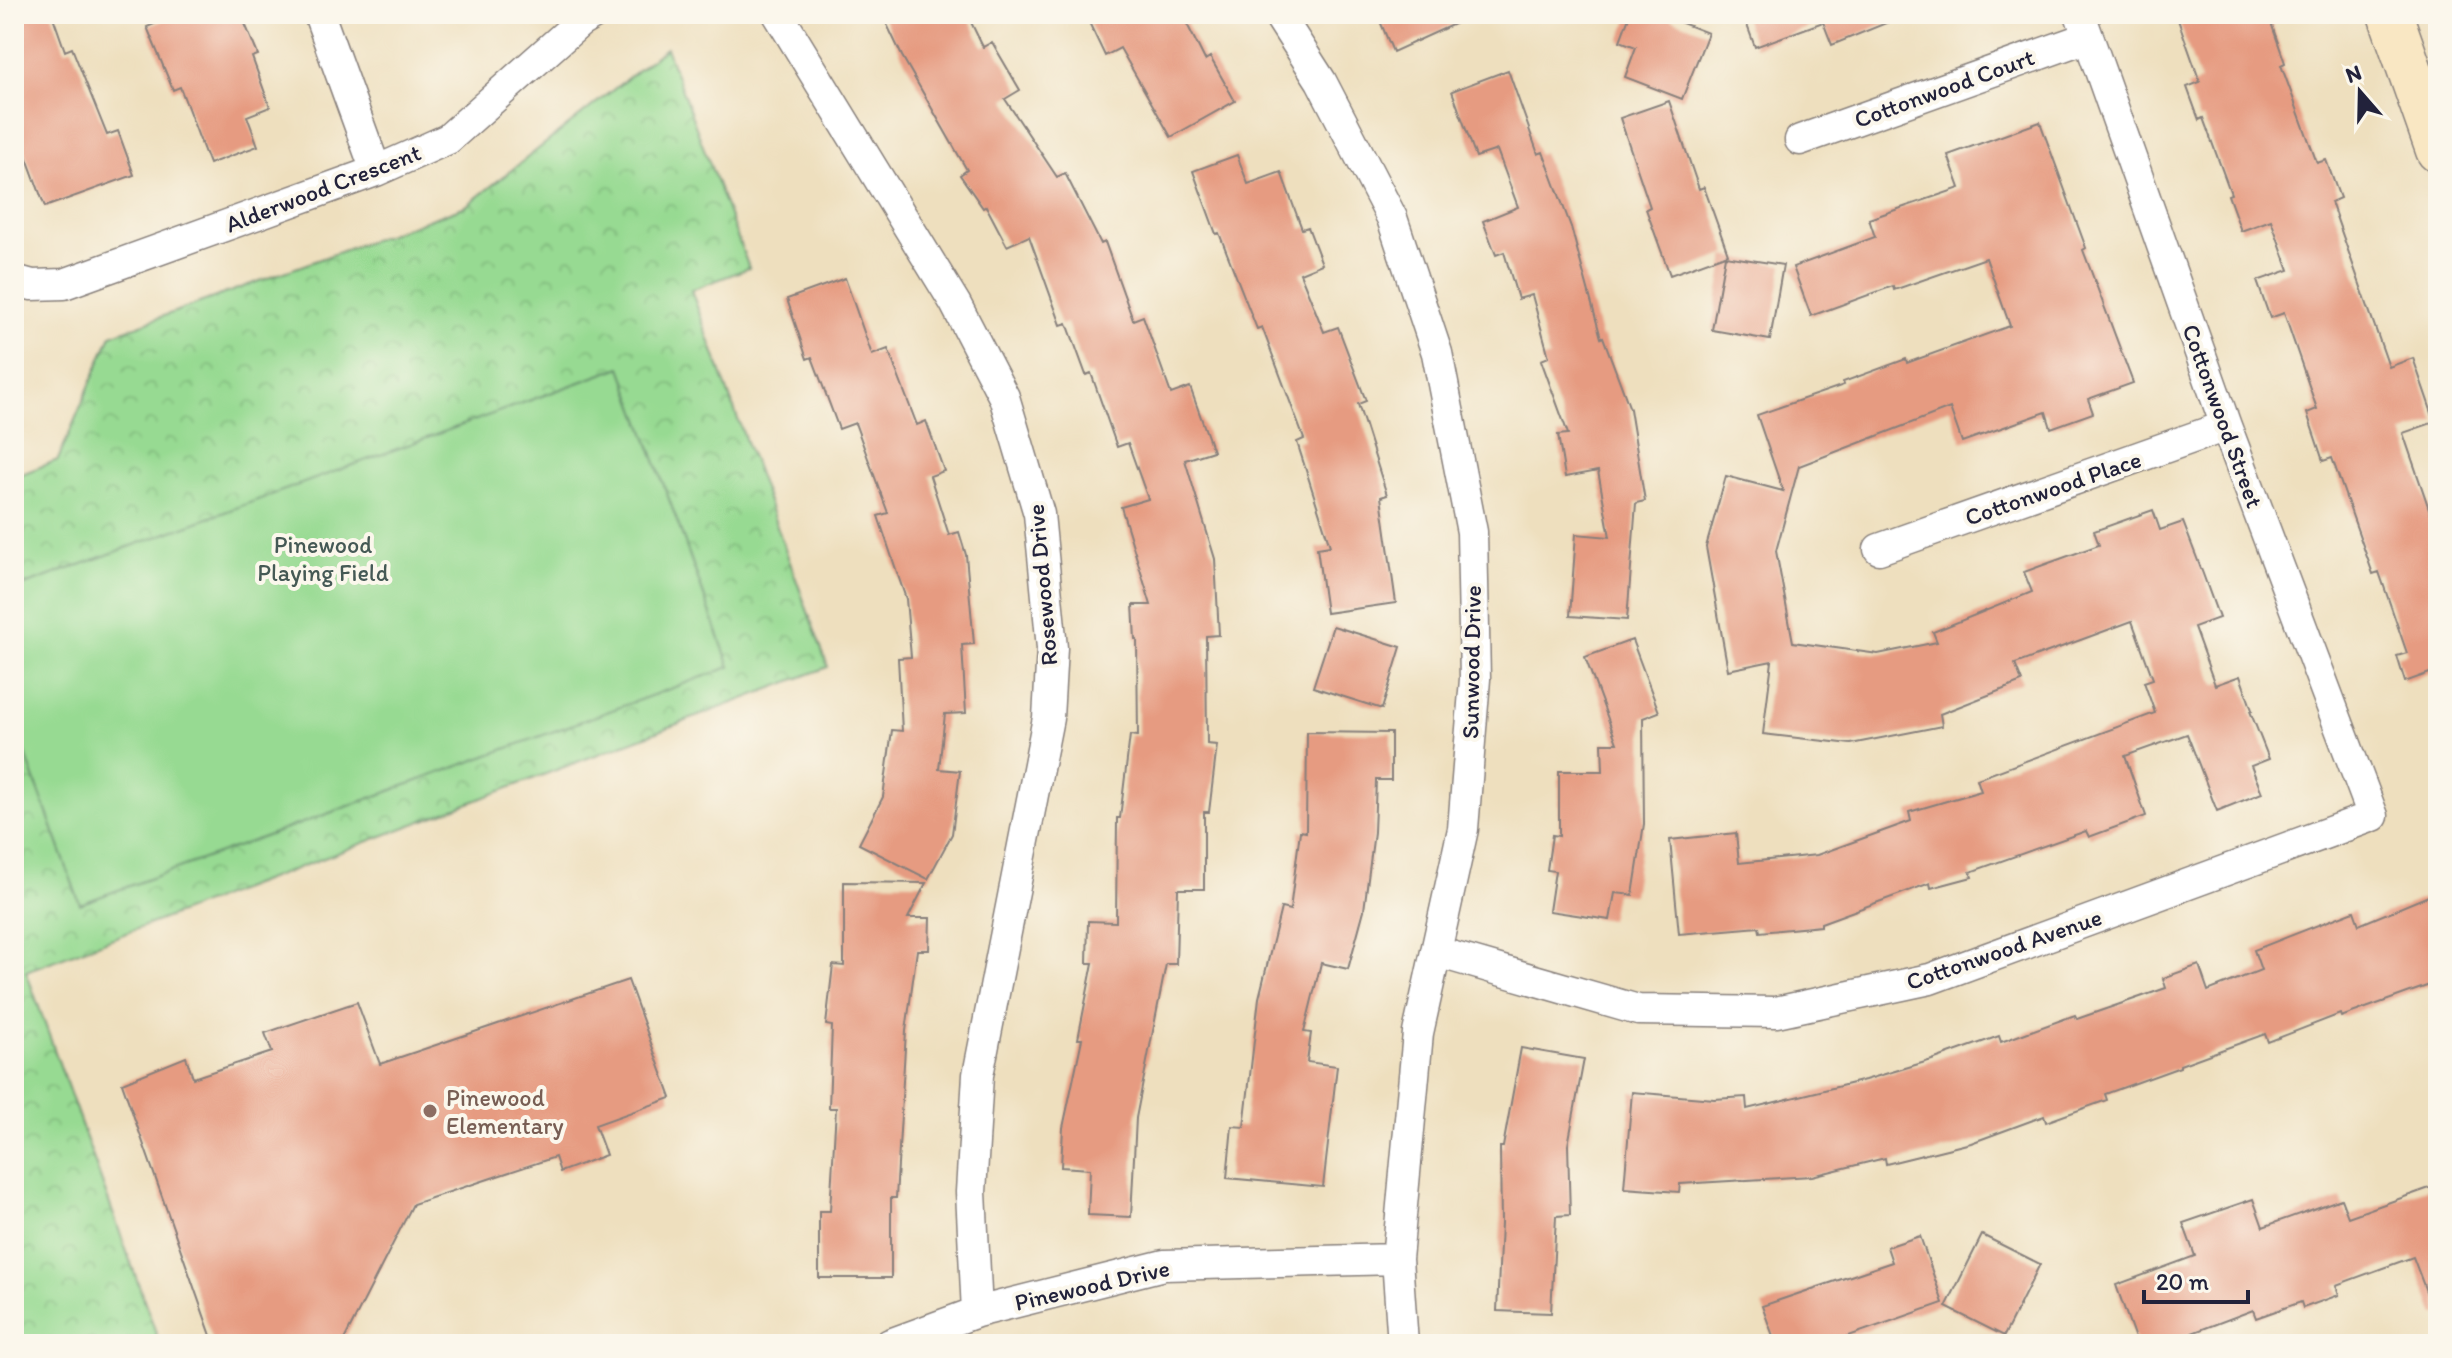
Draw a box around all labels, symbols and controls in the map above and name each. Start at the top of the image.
street label: Cottonwood Court [1850,42,2038,134]
north arrow [2320,52,2400,132]
text: N [2342,58,2365,89]
street label: Alderwood Crescent [221,137,425,239]
street label: Cottonwood Street [2176,320,2270,512]
street label: Cottonwood Place [1961,444,2145,532]
street label: Rosewood Drive [1020,503,1064,667]
park label: Pinewood Playing Field [257,530,389,587]
street label: Sunwood Drive [1455,585,1487,739]
street label: Cottonwood Avenue [1902,902,2106,996]
place label: Pinewood Elementary [446,1083,564,1140]
marker: Pinewood Elementary [421,1102,439,1120]
street label: Pinewood Drive [1012,1253,1172,1317]
scale bar [2144,1254,2248,1304]
text: 20 m [2156,1267,2209,1296]

